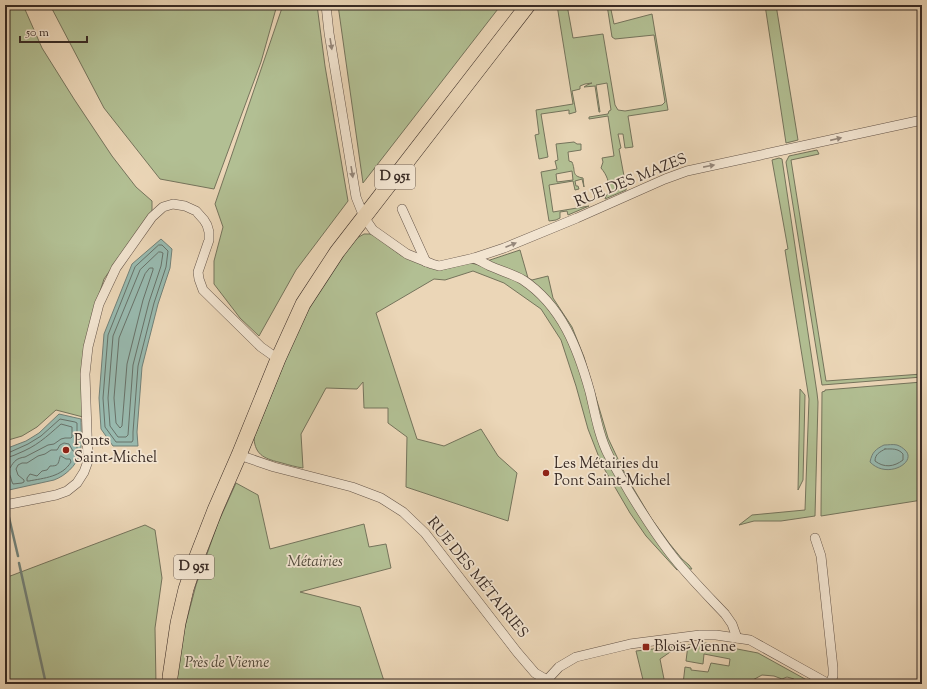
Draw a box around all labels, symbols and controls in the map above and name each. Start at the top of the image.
scale bar [20,18,87,44]
text: 50 m [25,24,49,42]
one-way arrow [328,38,334,50]
one-way arrow [830,135,842,141]
street label: RUE DES MAZES [571,149,691,213]
one-way arrow [703,162,715,168]
road number: D 951 [375,165,415,189]
one-way arrow [349,166,355,178]
one-way arrow [505,242,517,248]
place label: Ponts Saint-Michel [74,431,157,469]
marker: Ponts Saint-Michel [61,445,71,455]
place label: Les Métairies du Pont Saint-Michel [554,454,670,492]
marker: Les Métairies du Pont Saint-Michel [541,468,551,478]
street label: RUE DES MÉTAIRIES [422,512,533,643]
park label: Métairies [287,552,343,573]
road number: D 951 [174,555,214,579]
place label: Blois-Vienne [654,637,736,658]
marker: Blois-Vienne [641,642,651,652]
park label: Près de Vienne [185,653,269,674]

